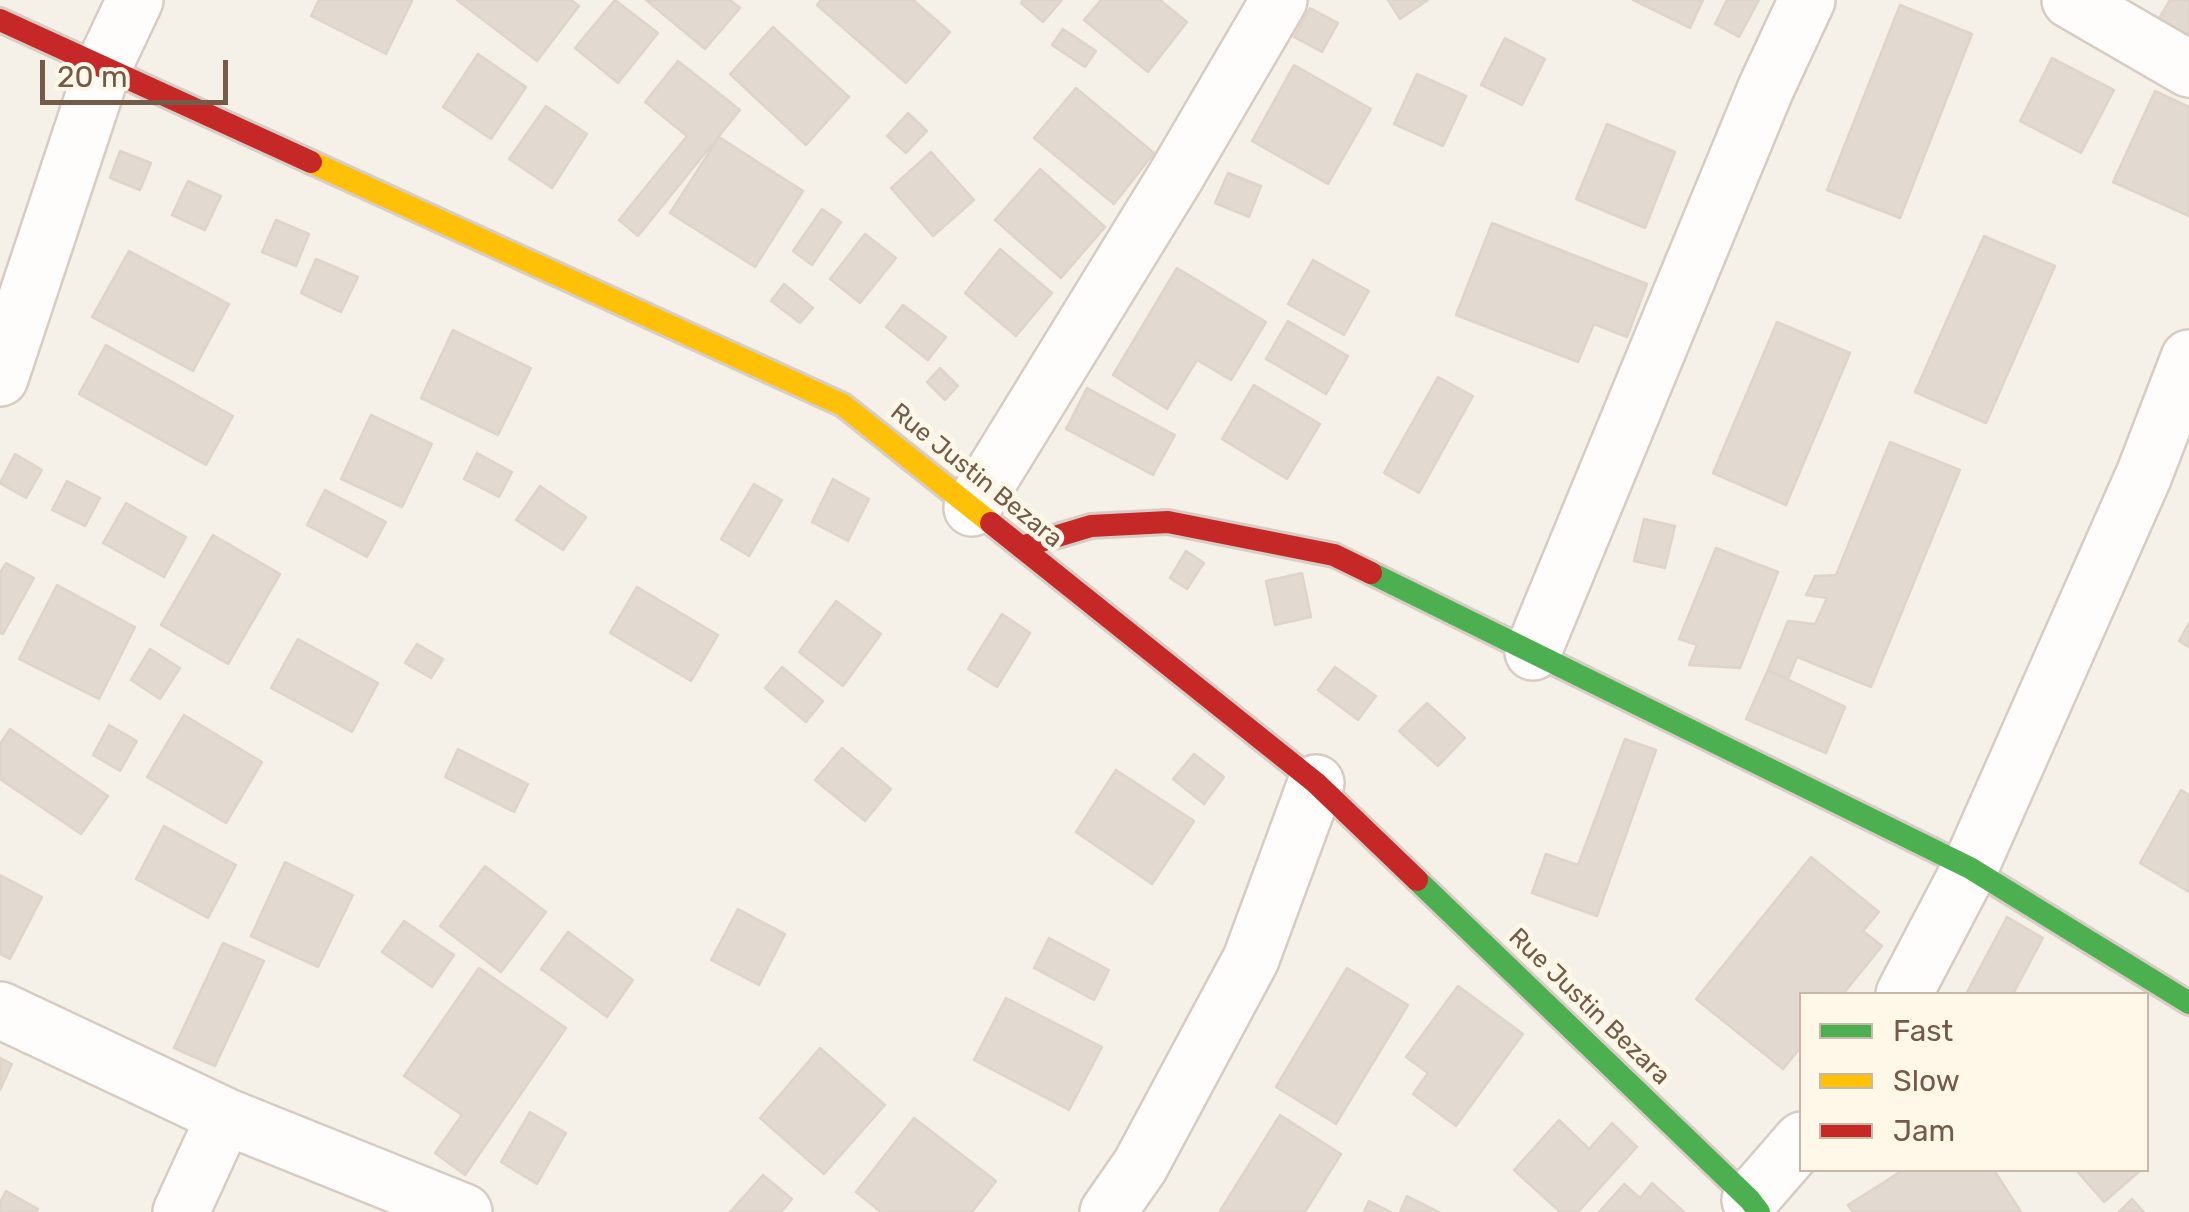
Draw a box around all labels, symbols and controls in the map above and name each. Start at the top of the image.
scale bar [45,40,232,102]
text: 20 m [57,59,128,95]
street label: Rue Justin Bezara [884,397,1068,555]
street label: Rue Justin Bezara [1502,922,1676,1092]
legend [1799,992,2149,1172]
text: Fast [1893,1013,1953,1049]
text: Slow [1893,1063,1960,1099]
text: Jam [1893,1113,1955,1149]

